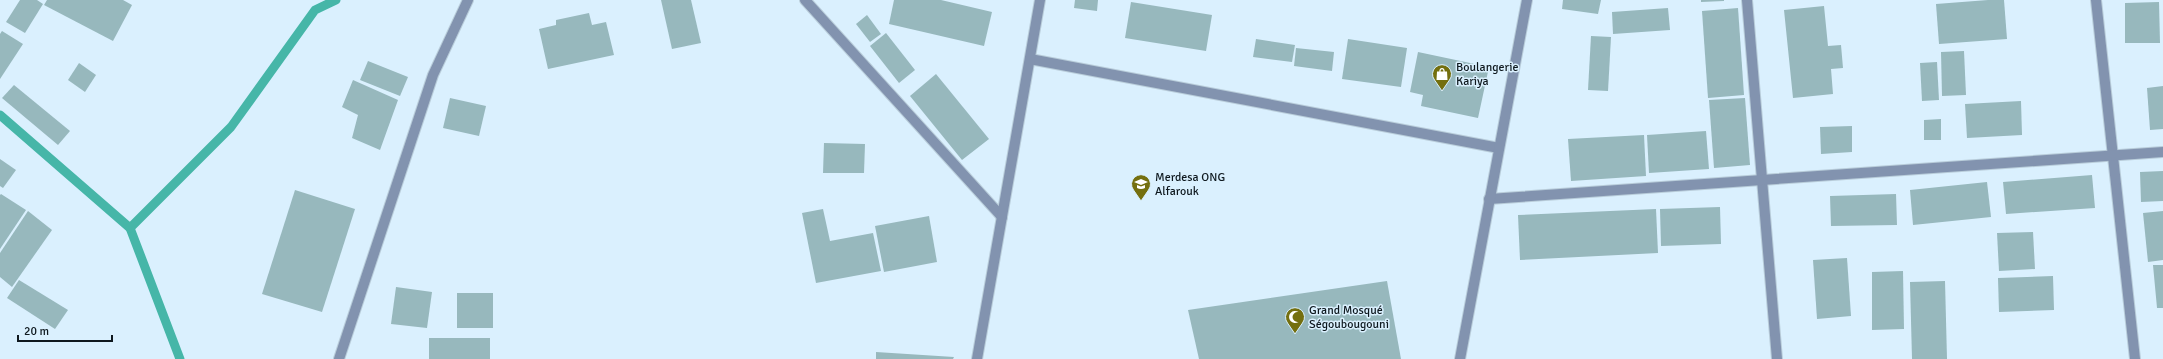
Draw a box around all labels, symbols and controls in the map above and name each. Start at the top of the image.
place label: Boulangerie Kariya [1456,60,1518,89]
shop icon: Boulangerie Kariya [1431,63,1453,91]
place label: Merdesa ONG Alfarouk [1155,170,1225,199]
school or university icon: Merdesa ONG Alfarouk [1130,173,1152,201]
place label: Grand Mosqué Ségoubougouni [1309,303,1389,332]
mosque icon: Grand Mosqué Ségoubougouni [1284,306,1306,334]
scale bar [18,317,112,343]
text: 20 m [24,324,49,339]

